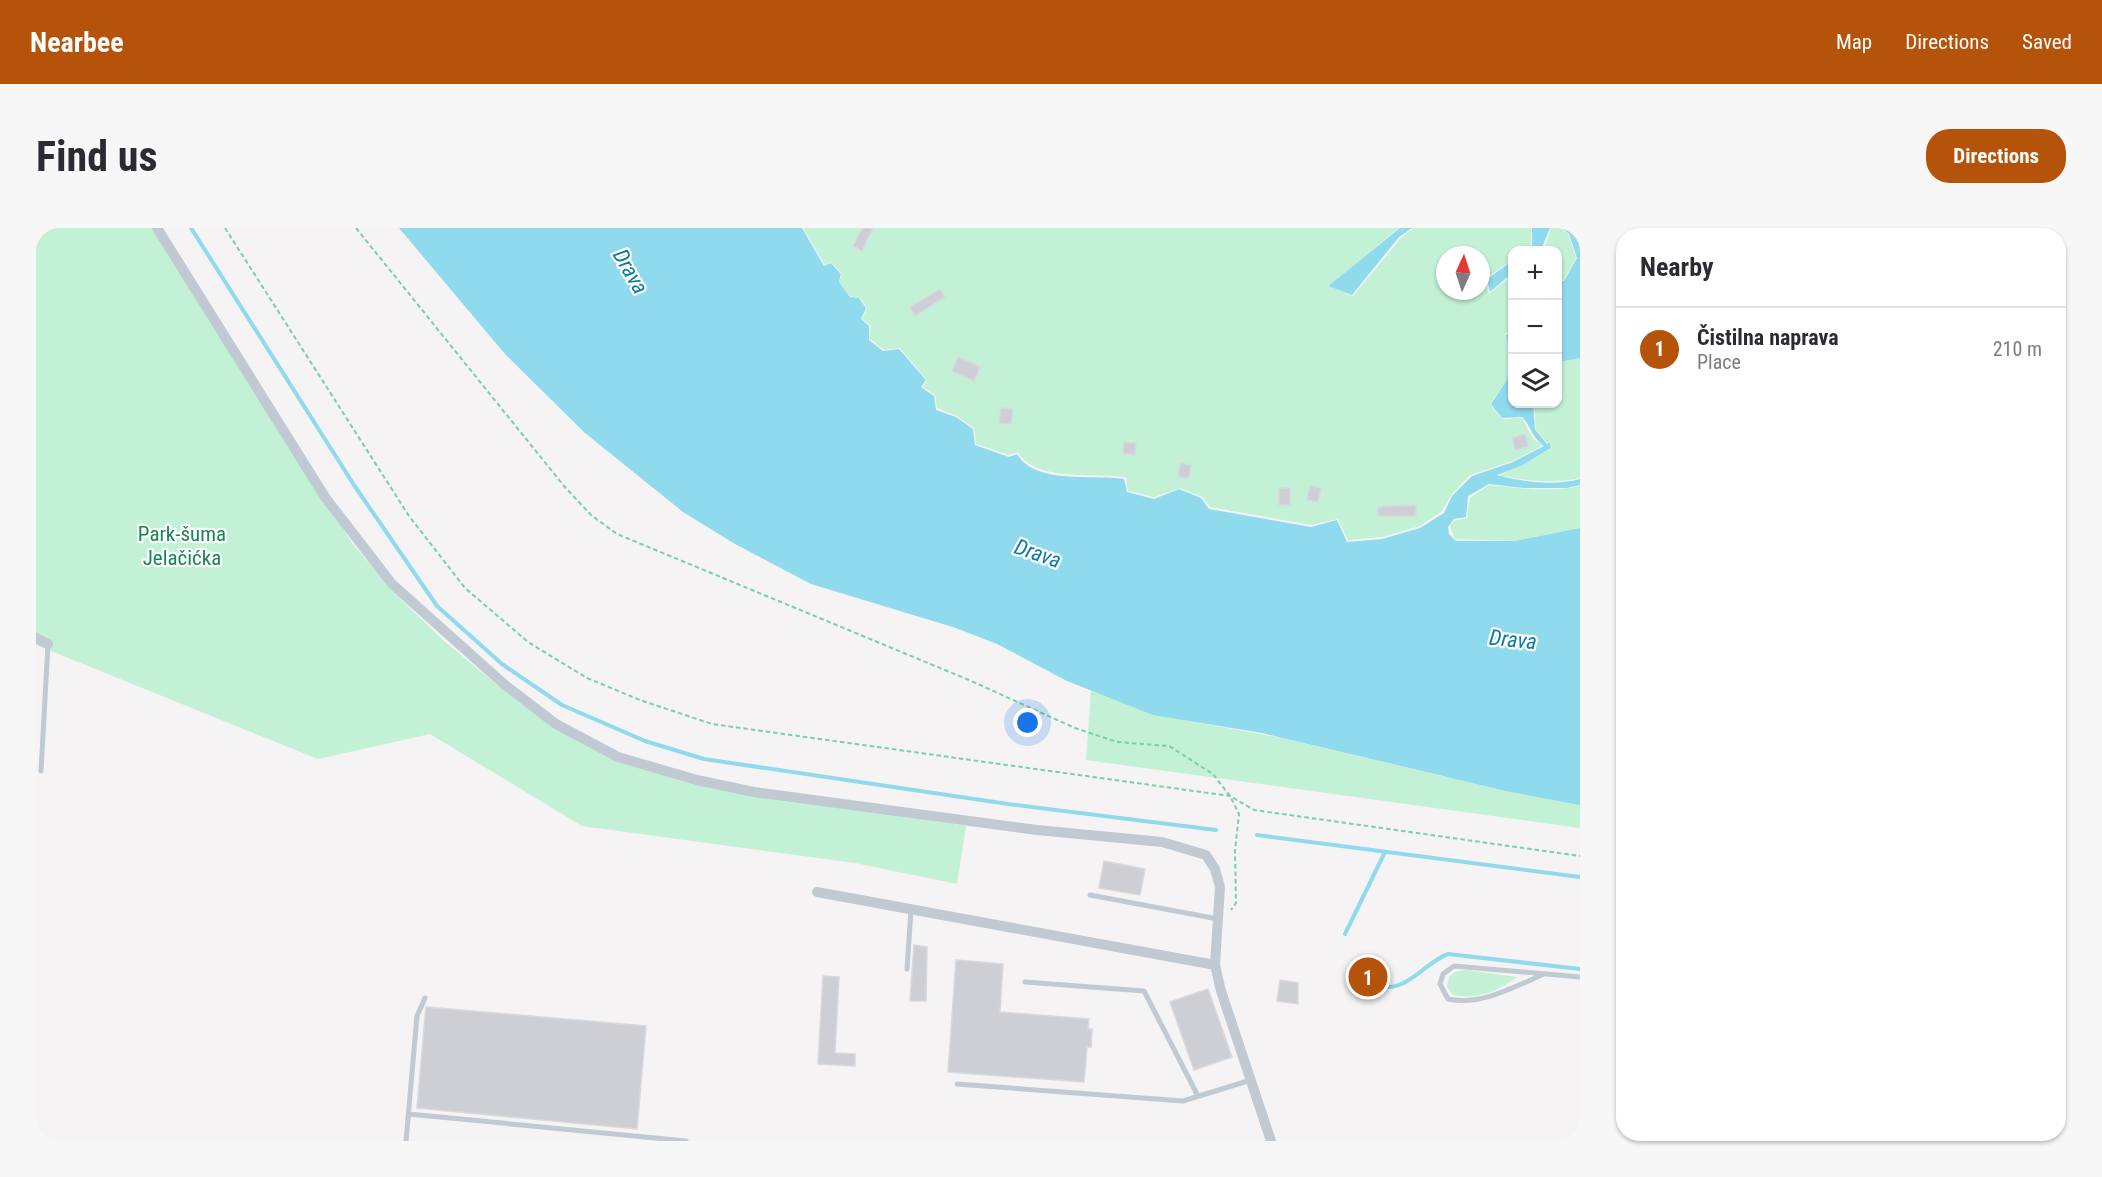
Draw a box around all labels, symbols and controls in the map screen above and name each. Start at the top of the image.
text: Nearbee [30,26,124,59]
text: Map [1836,30,1872,54]
text: Directions [1905,30,1989,54]
text: Saved [2022,30,2072,54]
button: Directions [1926,129,2066,183]
text: Find us [36,132,157,181]
water label: Drava [608,244,653,298]
north arrow [1436,246,1490,300]
map controls [1508,246,1562,408]
button: + [1508,246,1562,300]
text: Nearby [1640,252,1714,282]
button: − [1508,300,1562,354]
text: Čistilna naprava [1697,325,1839,350]
text: 1 [1654,337,1665,361]
text: 210 m [1993,337,2042,361]
text: Place [1697,350,1741,374]
button: layers [1508,354,1562,408]
park label: Park-šuma Jelačićka [138,522,226,570]
water label: Drava [1011,534,1064,573]
water label: Drava [1488,625,1538,654]
your location [1013,708,1042,737]
pin: 1 [1348,954,1388,999]

